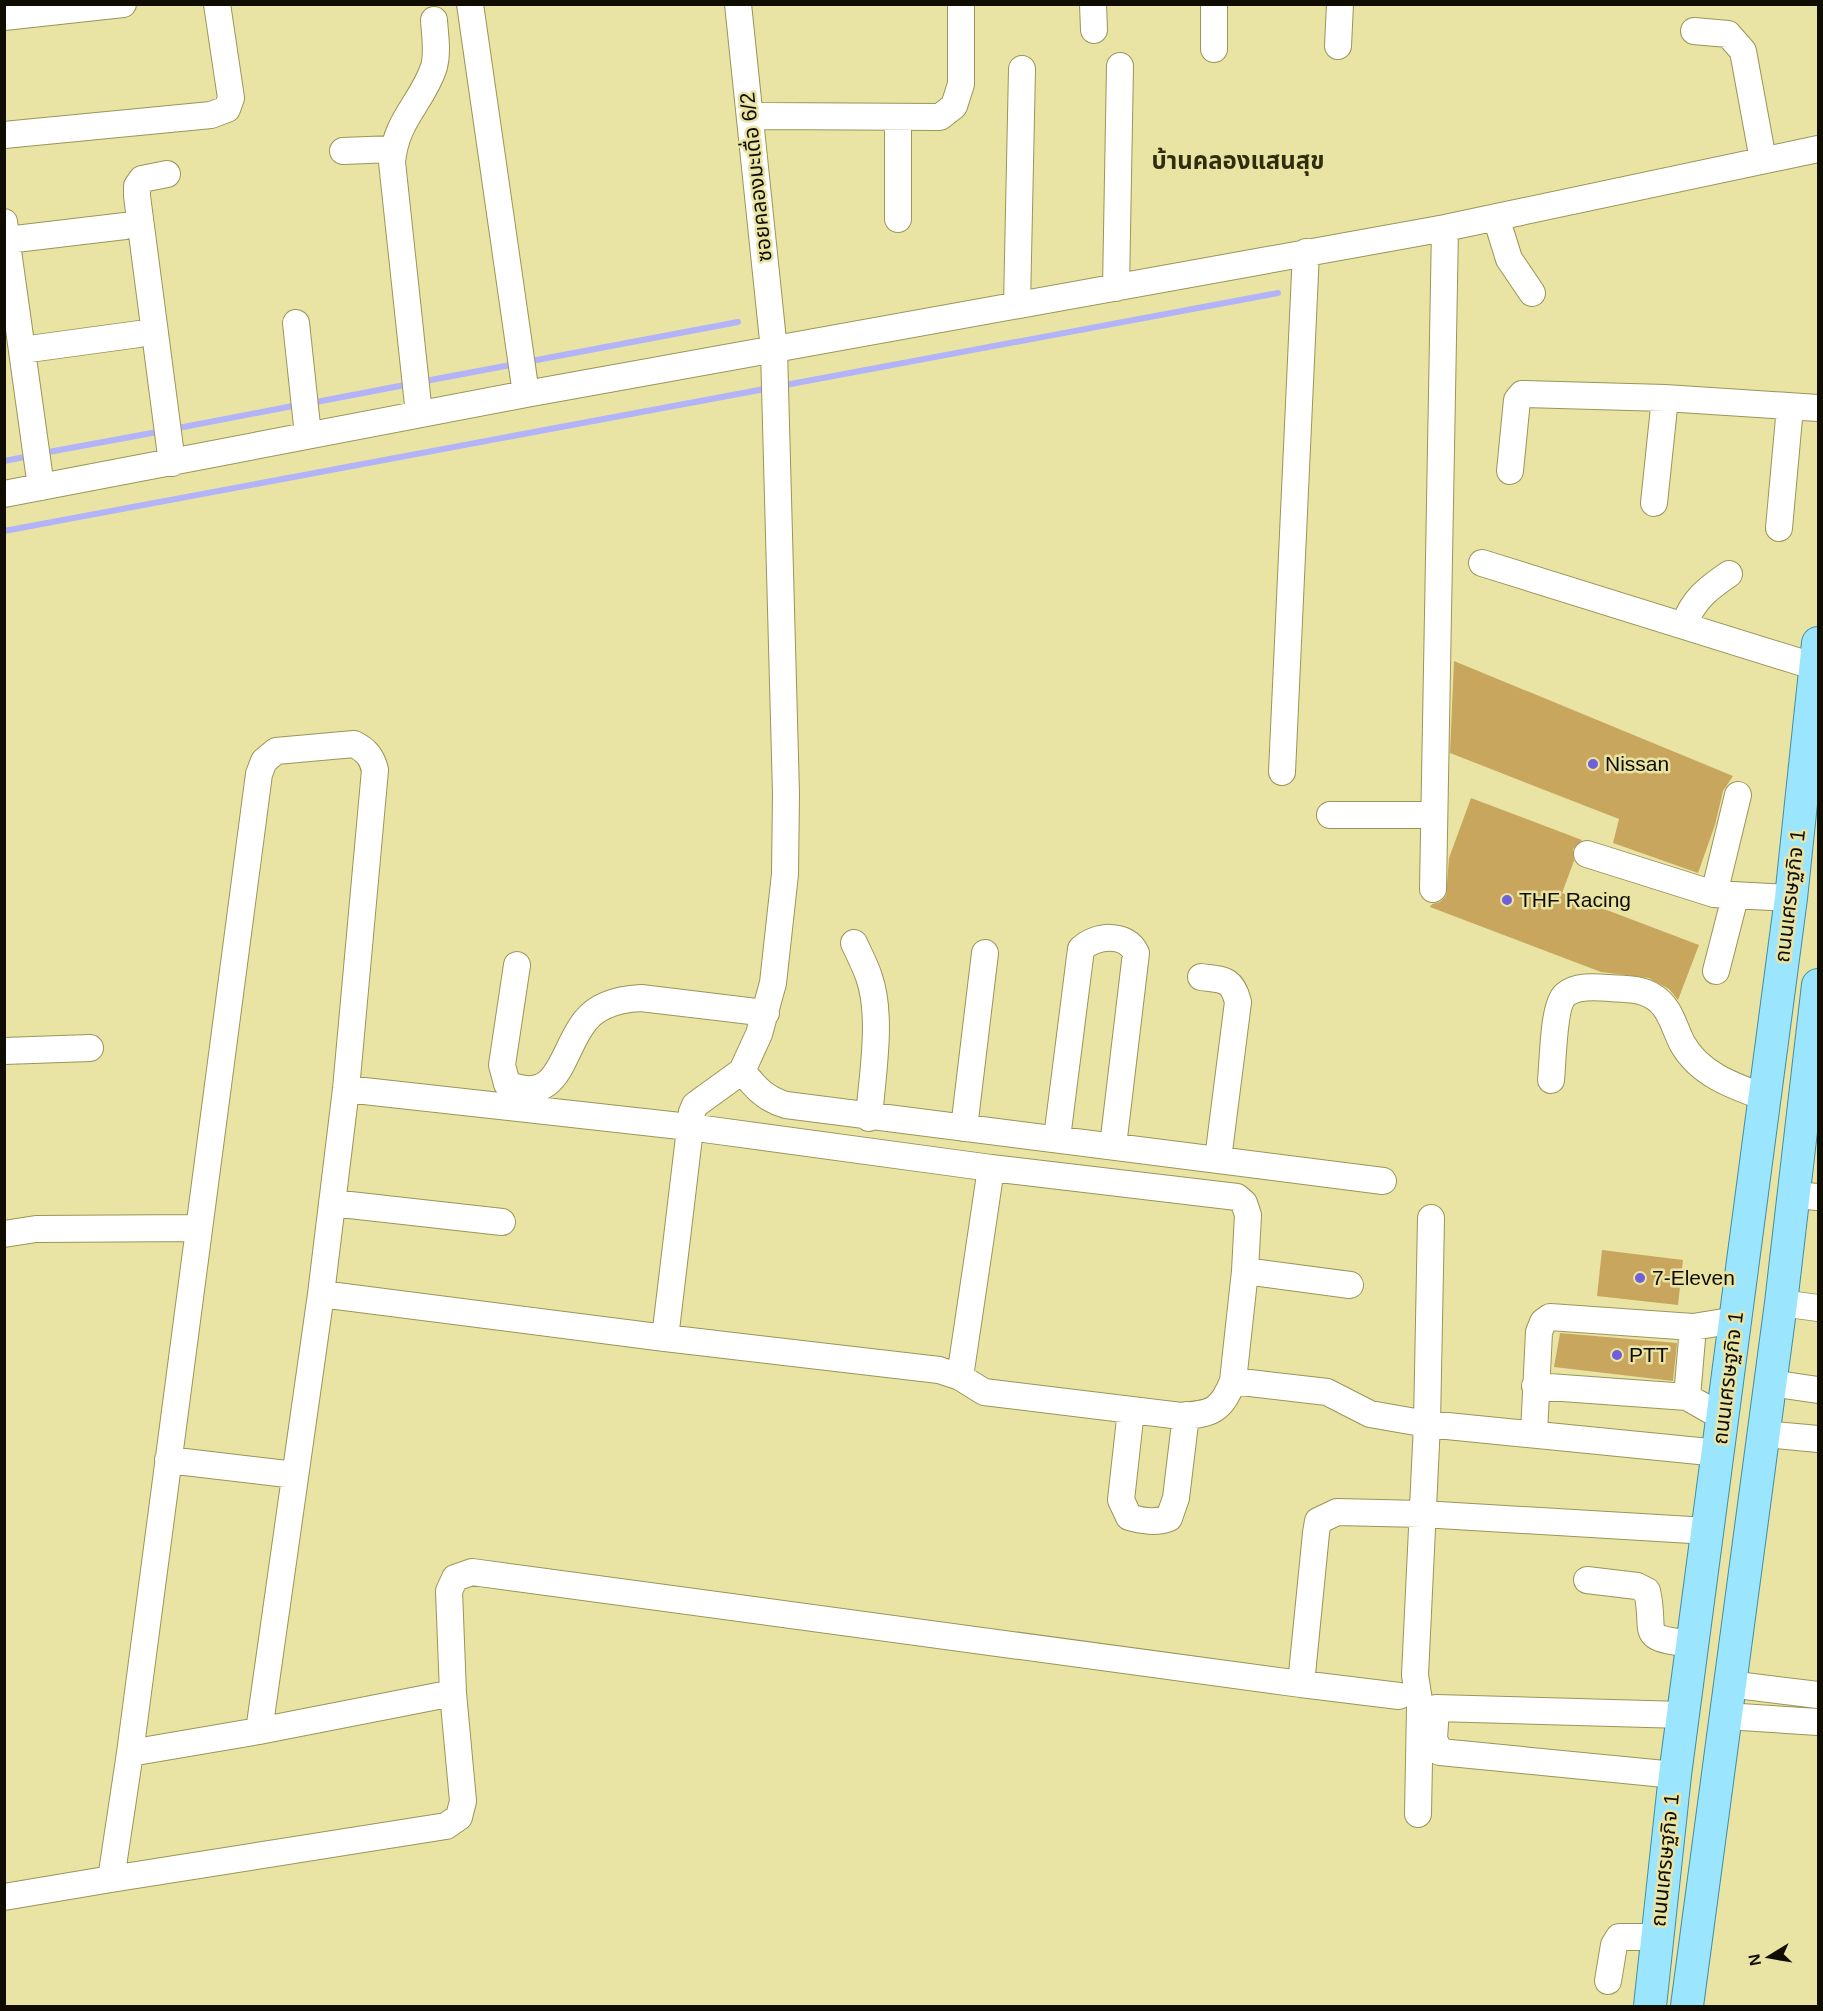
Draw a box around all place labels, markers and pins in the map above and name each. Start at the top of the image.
place label: Nissan [1605,752,1669,775]
marker: Nissan [1586,757,1600,771]
place label: THF Racing [1519,888,1631,911]
marker: THF Racing [1500,893,1514,907]
place label: 7-Eleven [1652,1266,1735,1289]
marker: 7-Eleven [1633,1271,1647,1285]
place label: PTT [1629,1343,1669,1366]
marker: PTT [1610,1348,1624,1362]

